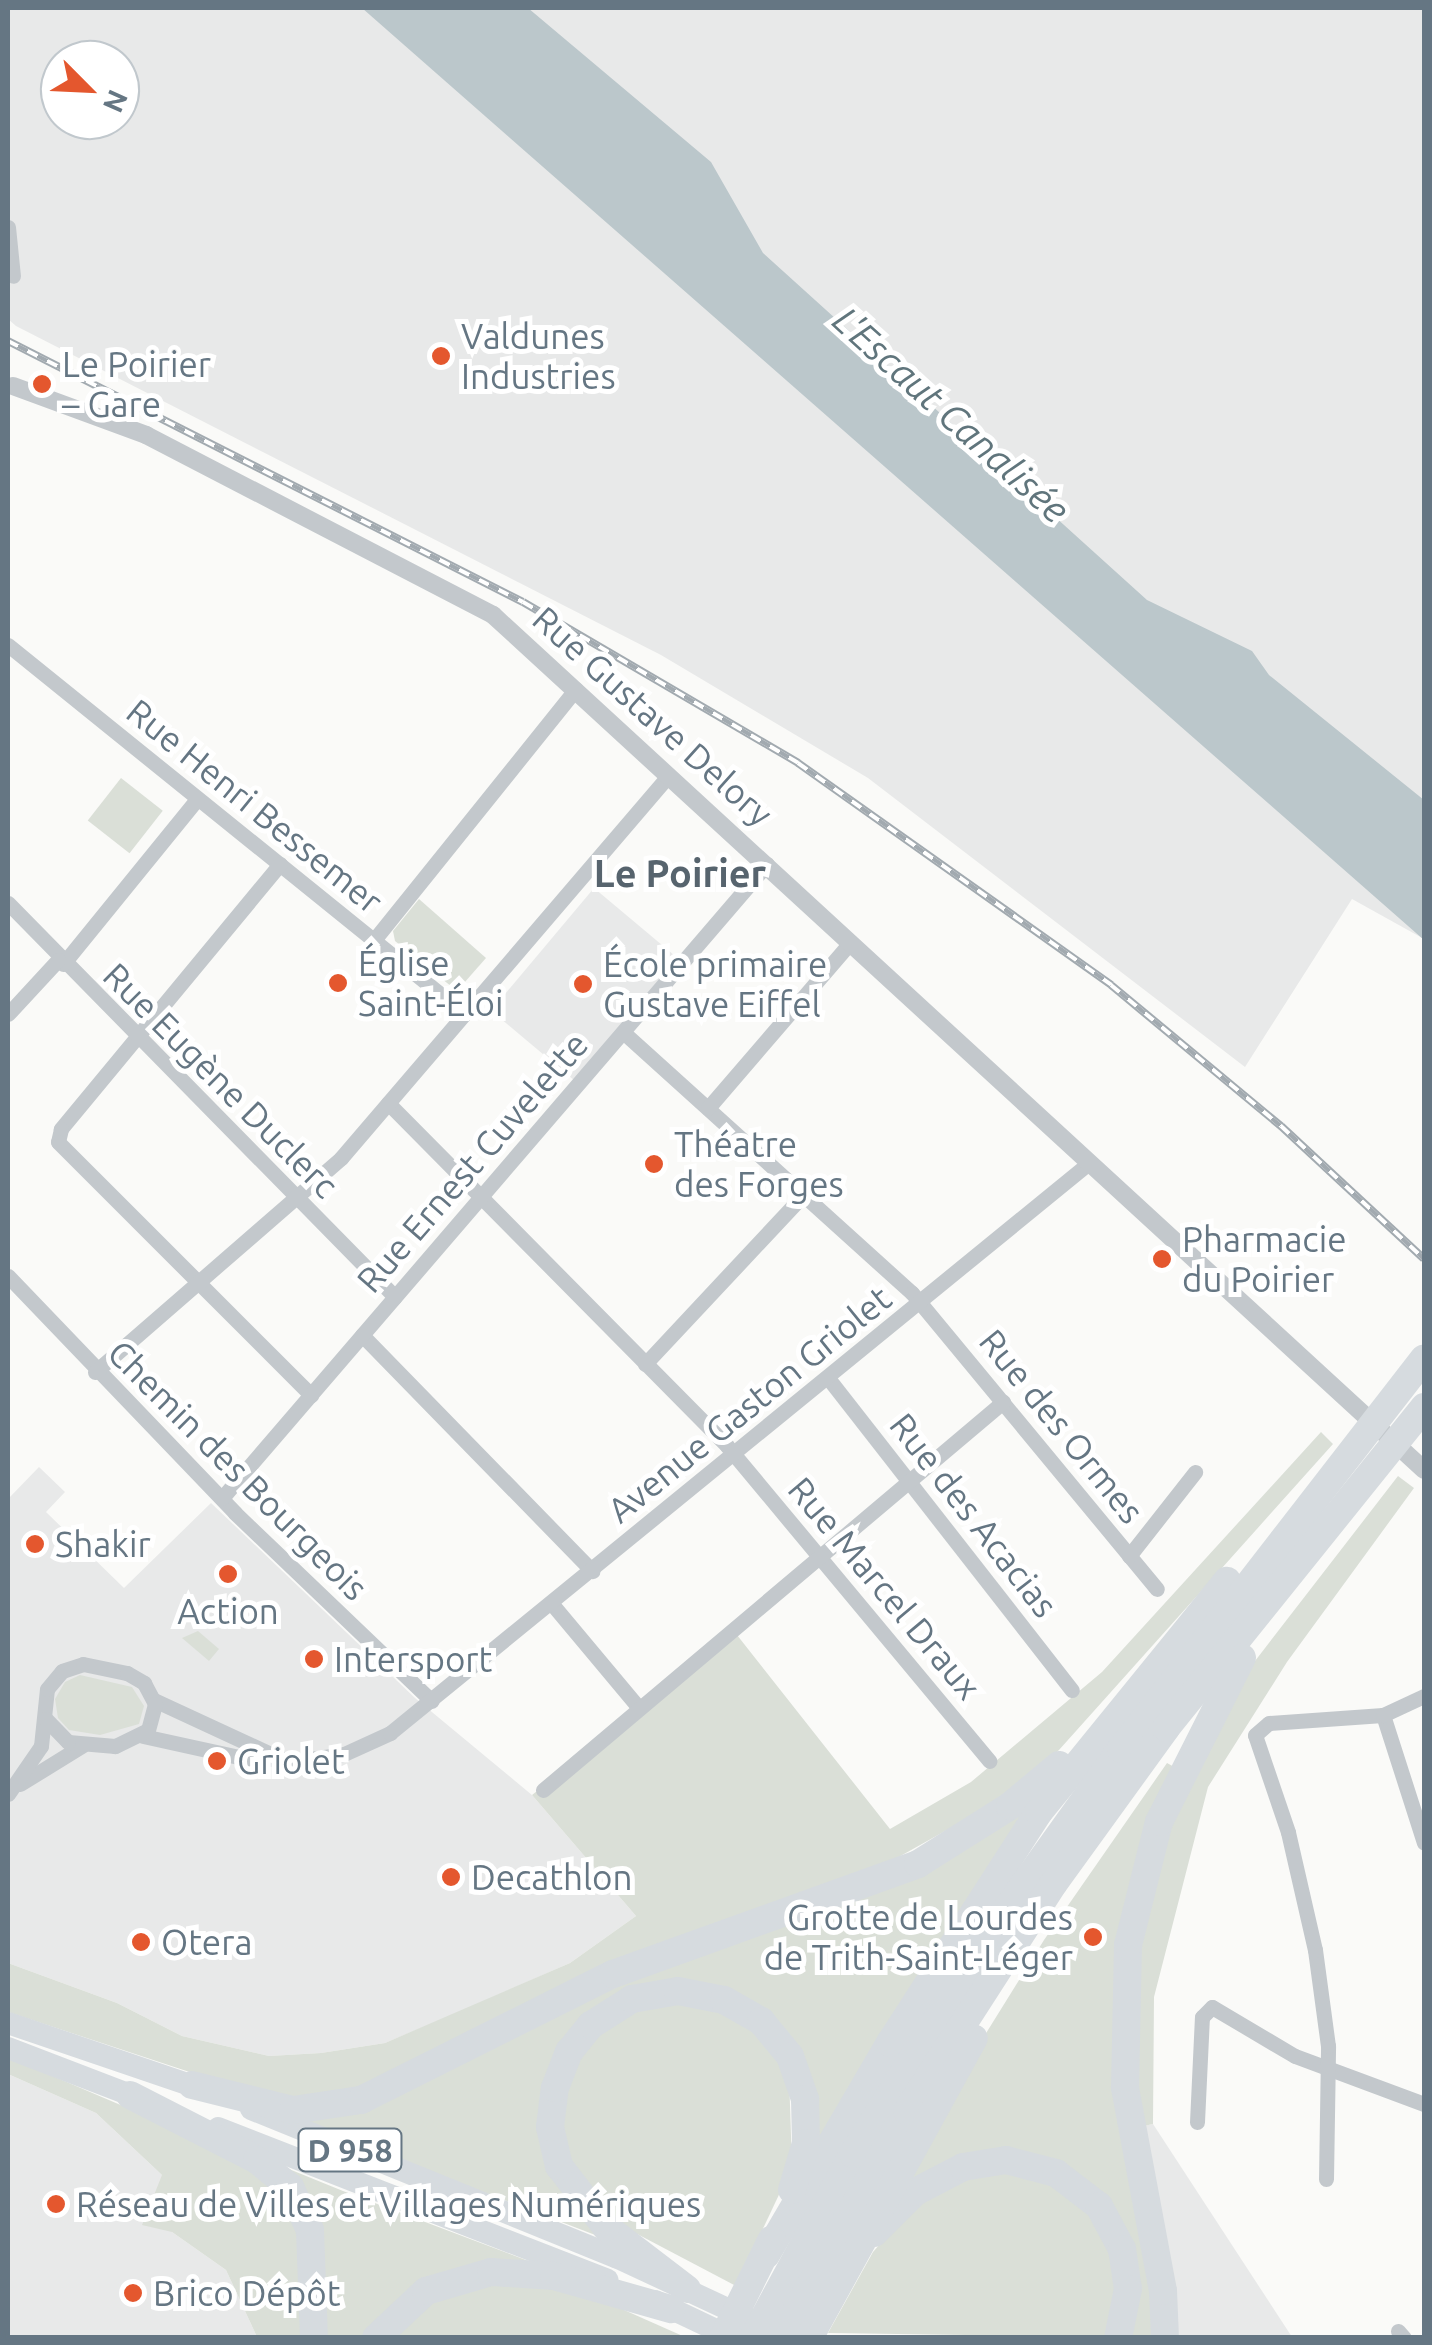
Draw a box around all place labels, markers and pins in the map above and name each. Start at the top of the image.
place label: Valdunes Industries [461,315,616,397]
place label: Le Poirier – Gare [62,343,211,425]
marker: Valdunes Industries [430,345,452,367]
marker: Le Poirier – Gare [31,373,53,395]
place label: Église Saint-Éloi [358,942,504,1024]
place label: École primaire Gustave Eiffel [603,943,827,1025]
marker: Église Saint-Éloi [327,972,349,994]
marker: École primaire Gustave Eiffel [572,973,594,995]
place label: Théatre des Forges [674,1123,844,1205]
marker: Théatre des Forges [643,1153,665,1175]
place label: Pharmacie du Poirier [1182,1218,1346,1300]
marker: Pharmacie du Poirier [1151,1248,1173,1270]
place label: Shakir [55,1523,151,1565]
marker: Shakir [24,1533,46,1555]
marker: Action [217,1563,239,1585]
place label: Action [177,1590,279,1632]
place label: Intersport [334,1638,492,1680]
marker: Intersport [303,1648,325,1670]
place label: Griolet [237,1740,345,1782]
marker: Griolet [206,1750,228,1772]
place label: Decathlon [471,1856,633,1898]
marker: Decathlon [440,1866,462,1888]
place label: Grotte de Lourdes de Trith-Saint-Léger [764,1896,1073,1978]
place label: Otera [161,1921,252,1963]
marker: Grotte de Lourdes de Trith-Saint-Léger [1082,1926,1104,1948]
marker: Otera [130,1931,152,1953]
place label: Réseau de Villes et Villages Numériques [76,2183,701,2225]
marker: Réseau de Villes et Villages Numériques [45,2193,67,2215]
place label: Brico Dépôt [153,2272,340,2314]
marker: Brico Dépôt [122,2282,144,2304]

